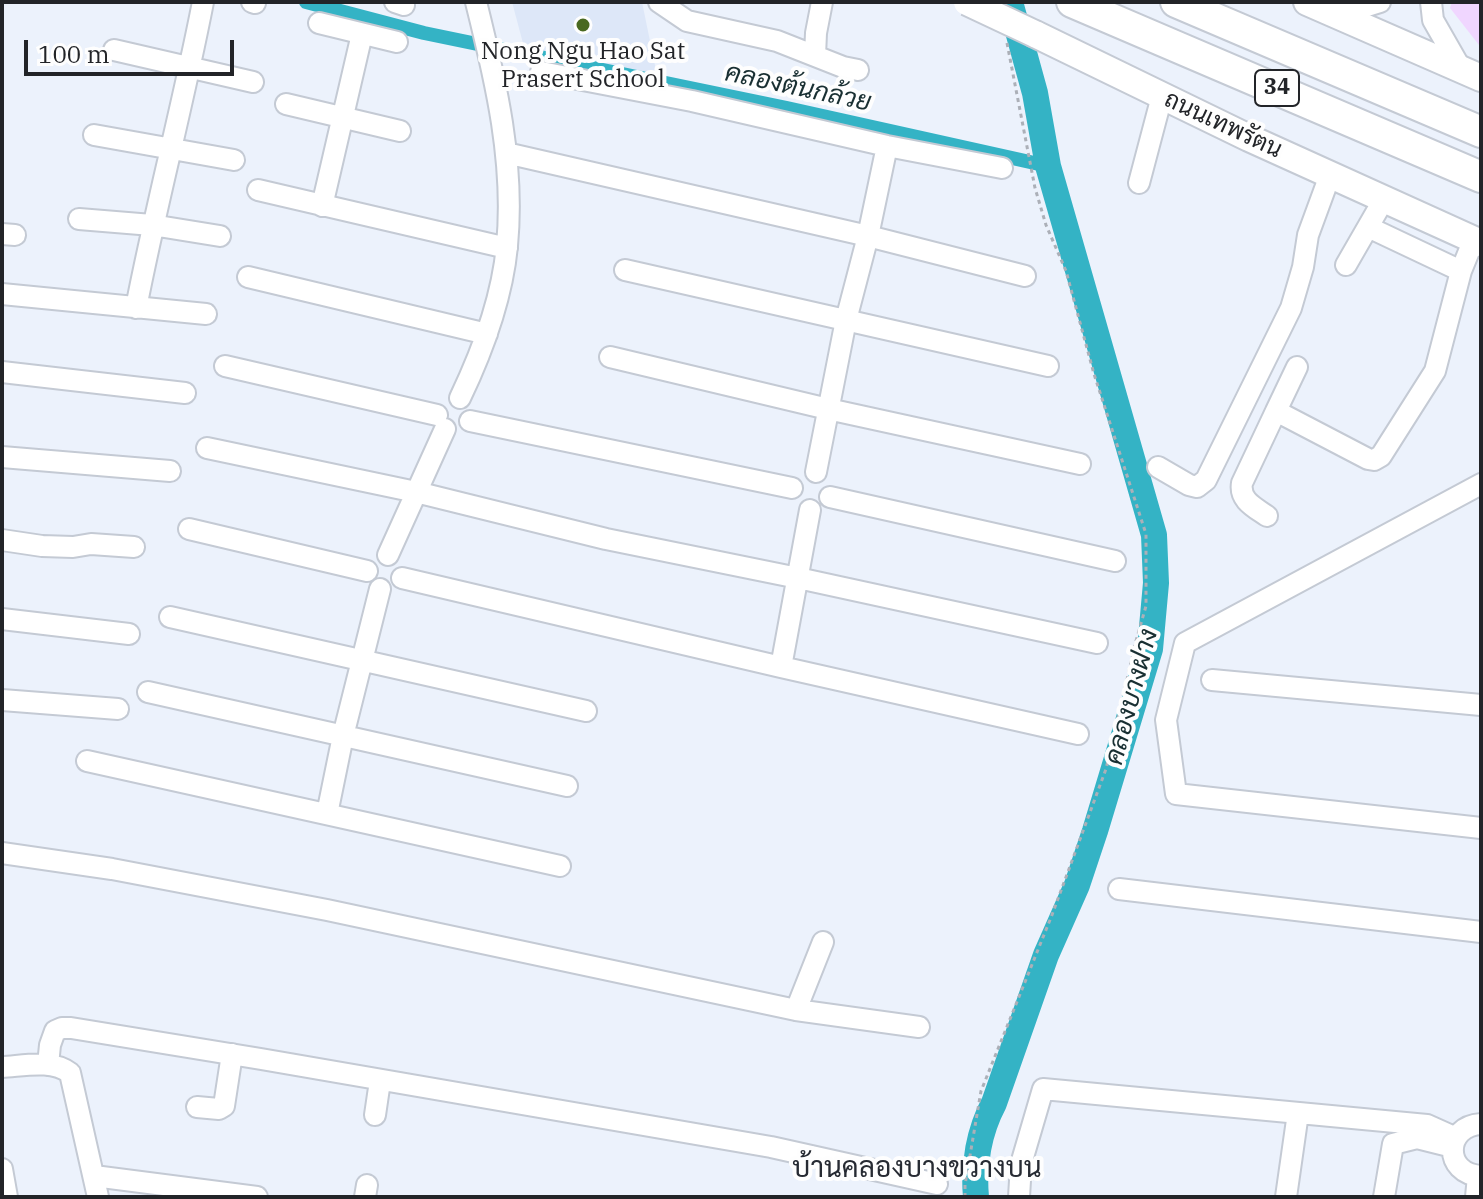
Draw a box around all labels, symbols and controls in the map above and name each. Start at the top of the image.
marker: Nong Ngu Hao Sat Prasert School [574,16,592,34]
scale bar [28,24,238,74]
text: 100 m [38,38,110,70]
place label: Nong Ngu Hao Sat Prasert School [481,38,685,94]
water label: คลองต้นกล้วย [722,57,874,119]
road number: 34 [1255,70,1299,106]
street label: ถนนเทพรัตน [1160,85,1286,165]
water label: คลองบางฝาง [1099,626,1165,768]
district label: บ้านคลองบางขวางบน [792,1152,1042,1186]

